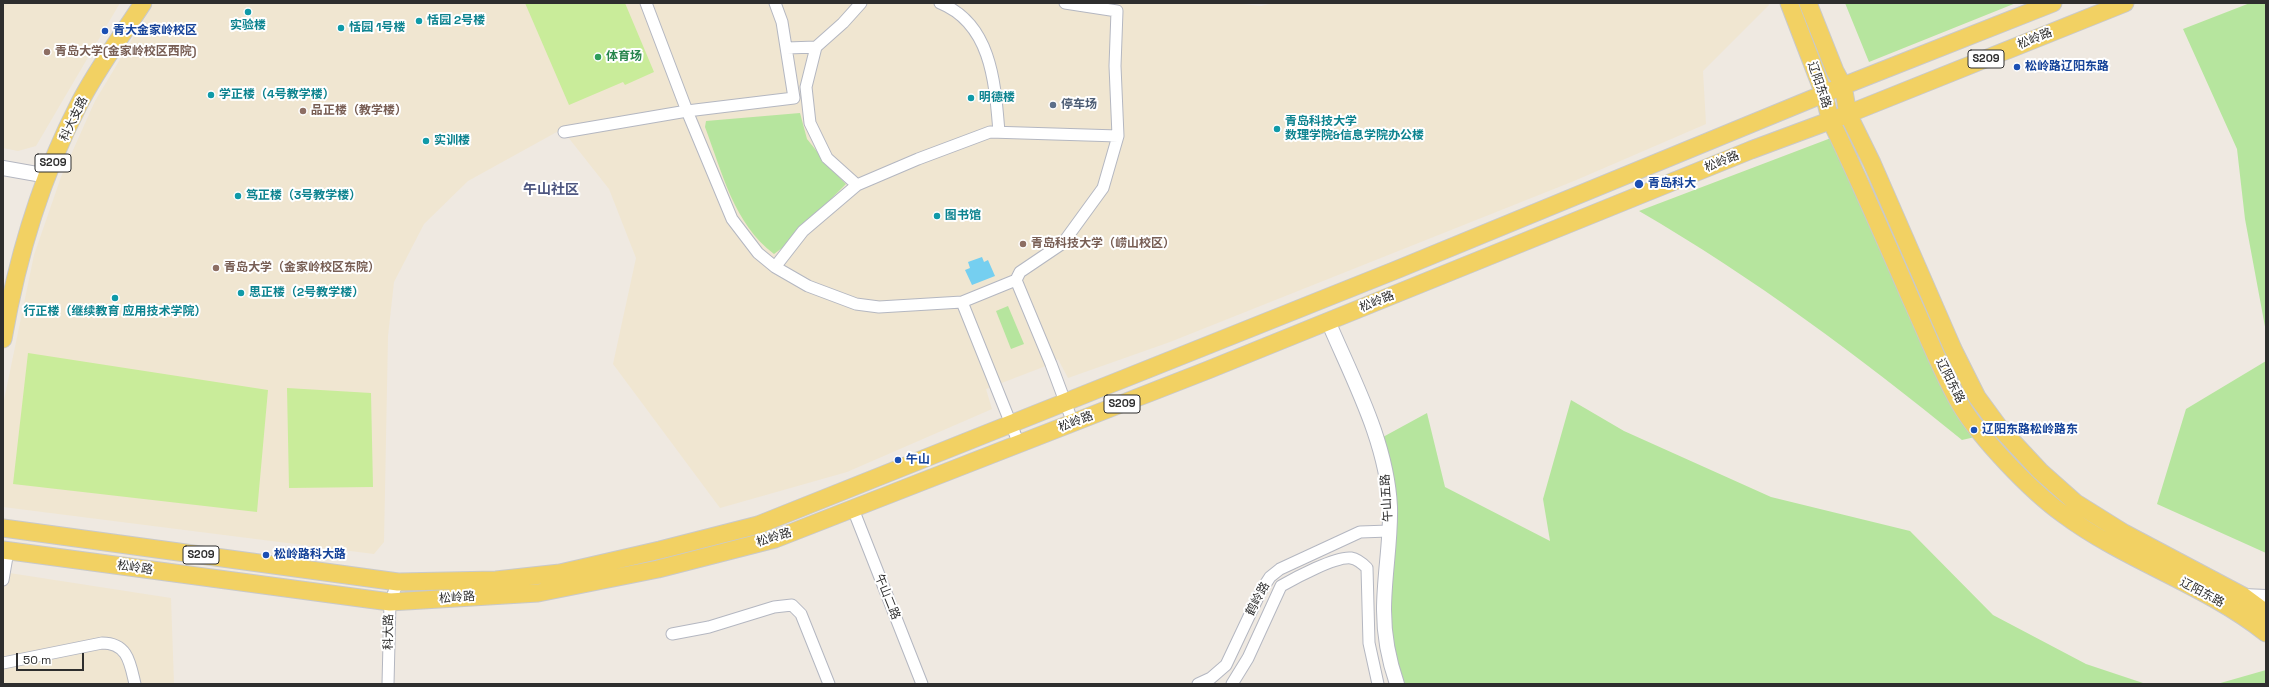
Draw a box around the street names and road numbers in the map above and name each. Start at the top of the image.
street label: 松岭路 [2016,26,2054,52]
road number: S209 [1968,50,2004,68]
street label: 辽阳东路 [1804,60,1834,110]
street label: 科大支路 [57,94,91,144]
street label: 松岭路 [1703,149,1741,175]
road number: S209 [35,154,71,172]
street label: 松岭路 [1358,289,1396,315]
street label: 辽阳东路 [1933,356,1967,406]
road number: S209 [1104,395,1140,413]
street label: 松岭路 [1057,409,1095,435]
street label: 午山五路 [1378,474,1396,522]
street label: 松岭路 [755,526,793,550]
road number: S209 [183,546,219,564]
street label: 松岭路 [116,558,154,578]
street label: 午山二路 [871,572,903,622]
street label: 辽阳东路 [2177,575,2227,611]
street label: 鹤岭路 [1243,580,1273,618]
street label: 松岭路 [439,590,475,606]
street label: 科大路 [381,614,397,650]

